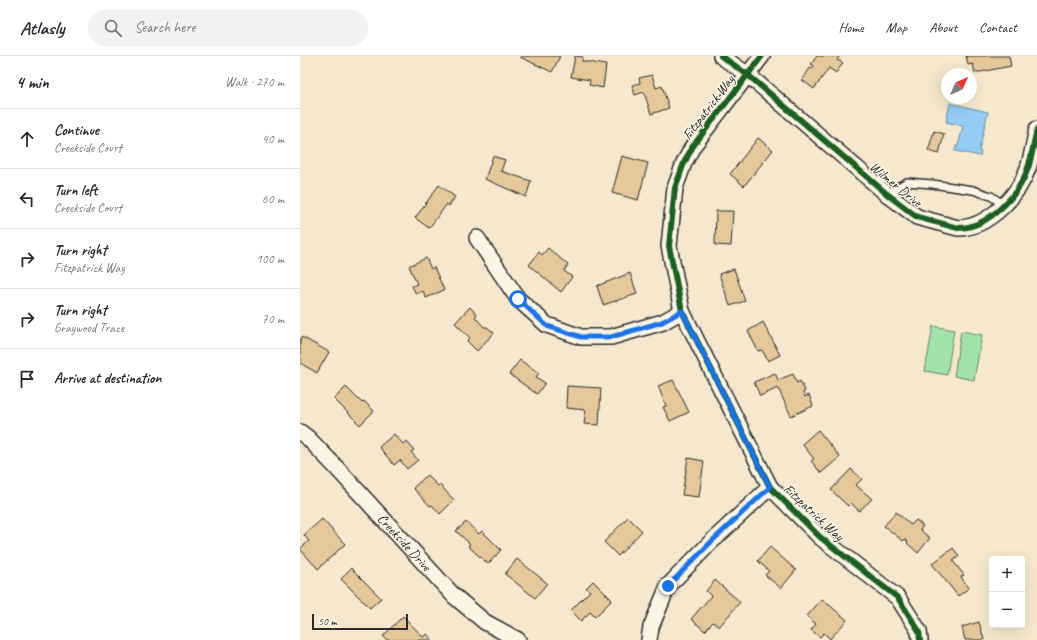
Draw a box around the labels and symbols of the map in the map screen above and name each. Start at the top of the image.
north arrow [941,68,977,104]
street label: Fitzpatrick Way [679,71,739,143]
street label: Wilmer Drive [866,158,926,211]
route start [509,290,527,308]
street label: Fitzpatrick Way [780,480,848,545]
street label: Creekside Drive [374,510,436,576]
route end [659,577,677,595]
scale bar [312,612,408,631]

